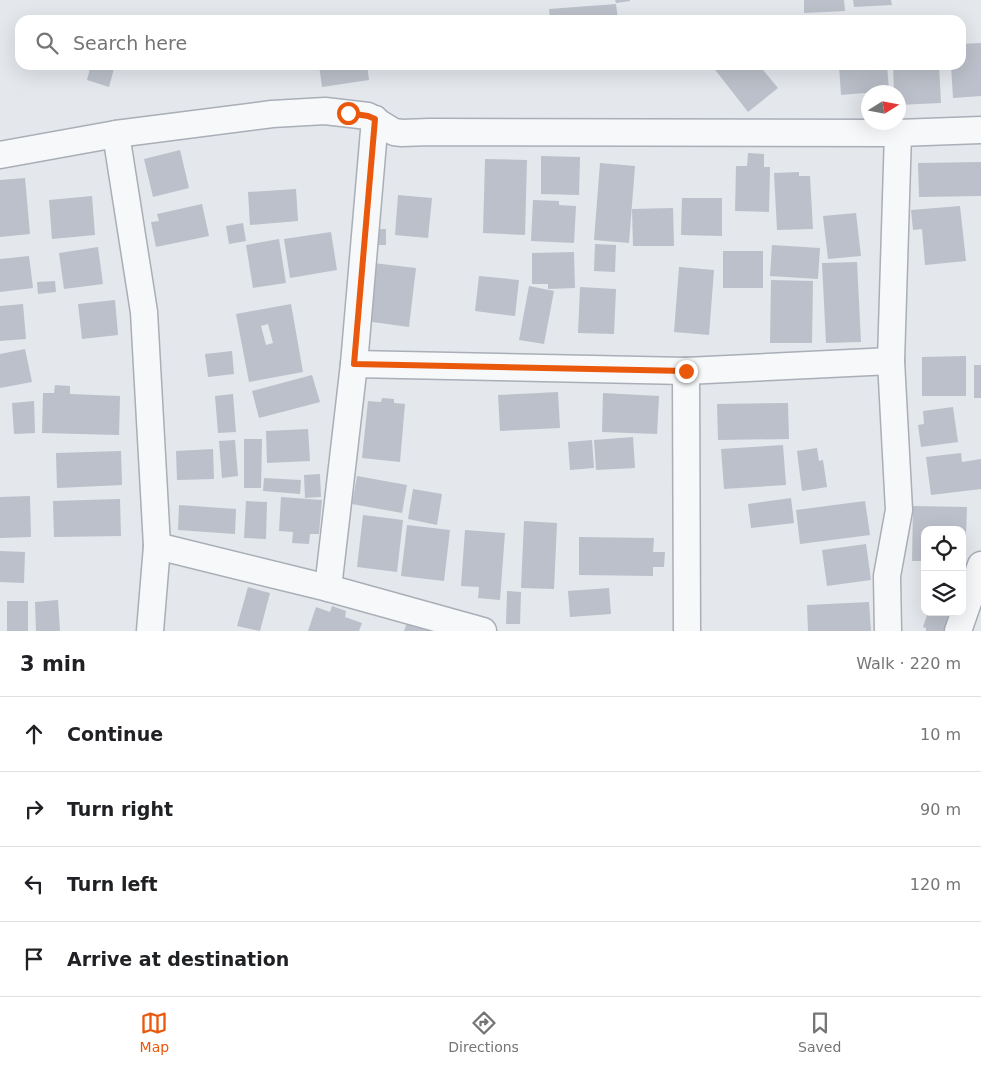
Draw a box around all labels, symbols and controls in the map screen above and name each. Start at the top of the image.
search box [15,15,966,70]
icon: search [33,29,61,57]
text: Search here [73,32,187,54]
north arrow [861,85,906,130]
route start [337,102,360,125]
route end [675,360,698,383]
map controls [921,526,966,616]
button: locate [921,526,966,571]
button: layers [921,571,966,616]
text: 3 min [20,652,86,676]
text: Walk · 220 m [856,654,961,673]
icon: ahead [20,720,48,748]
text: Continue [67,723,163,745]
text: 10 m [920,725,961,744]
icon: right [20,795,48,823]
text: Turn right [67,798,173,820]
text: 90 m [920,800,961,819]
icon: left [20,870,48,898]
text: Turn left [67,873,158,895]
text: 120 m [910,875,961,894]
icon: arrive [20,945,48,973]
text: Arrive at destination [67,948,289,970]
tab: Map [140,1009,169,1055]
tab: Directions [448,1009,519,1055]
tab: Saved [798,1009,841,1055]

